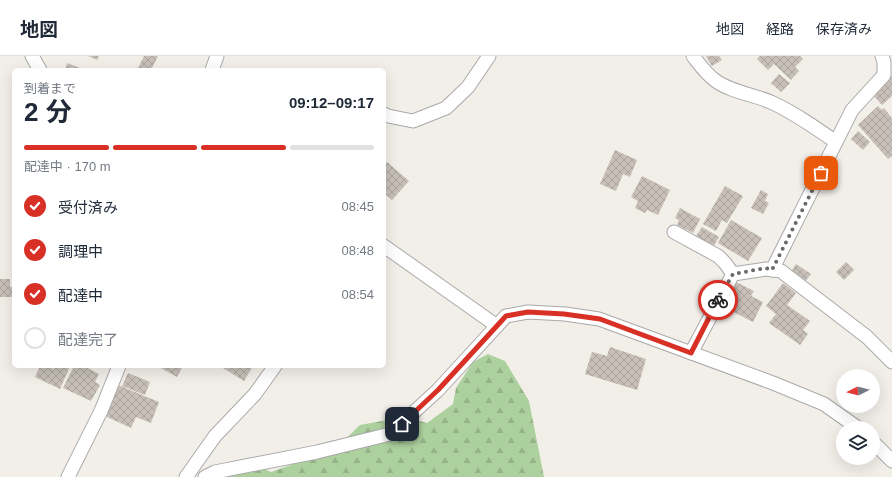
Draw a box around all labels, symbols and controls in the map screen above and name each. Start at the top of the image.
text: 地図 [20,19,58,40]
text: 地図 [716,21,744,37]
text: 経路 [766,21,794,37]
text: 保存済み [816,21,872,37]
text: 到着まで [24,81,76,96]
text: 09:12–09:17 [289,94,374,111]
text: 2 分 [24,97,72,127]
pin [804,156,838,190]
text: 配達中 · 170 m [24,159,111,174]
icon: bag [810,162,832,184]
icon: check [24,195,46,217]
text: 受付済み [58,199,118,216]
text: 08:45 [341,199,374,214]
icon: check [24,239,46,261]
text: 調理中 [58,243,103,260]
text: 08:48 [341,243,374,258]
courier [698,280,738,320]
icon: check [24,283,46,305]
text: 配達中 [58,287,103,304]
text: 08:54 [341,287,374,302]
icon: bike [707,289,729,311]
text: 配達完了 [58,331,118,348]
north arrow [836,369,880,413]
map controls [836,369,880,465]
pin [385,407,419,441]
icon: home [391,413,413,435]
button: layers [836,421,880,465]

